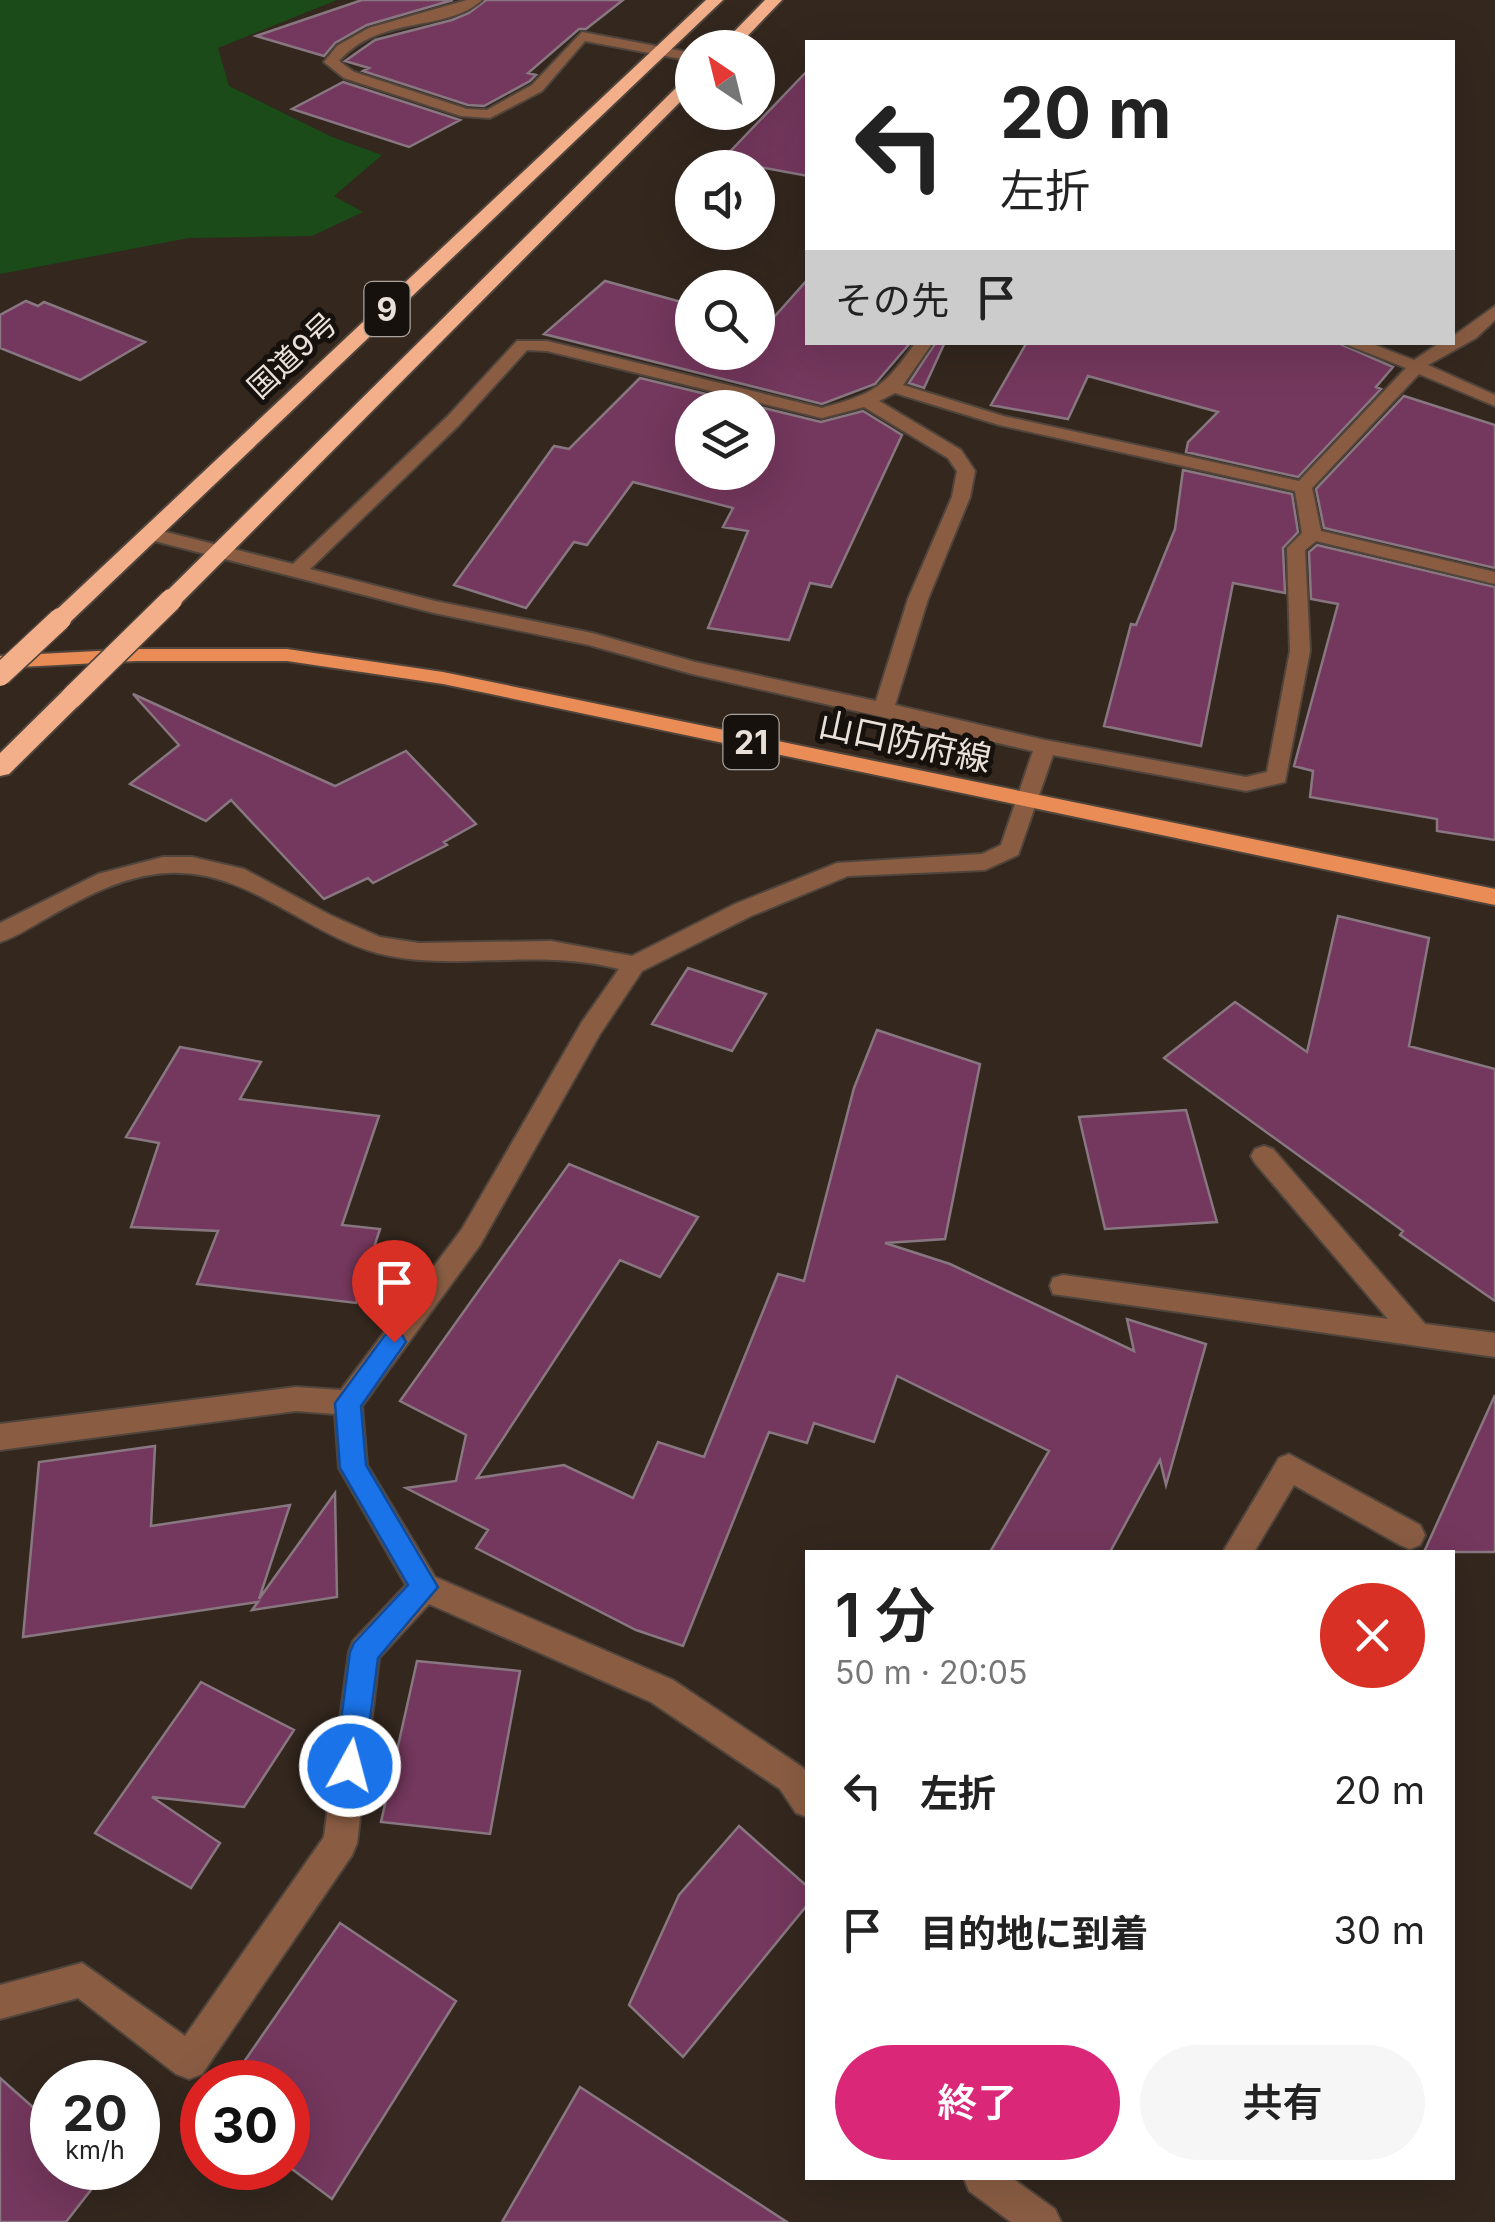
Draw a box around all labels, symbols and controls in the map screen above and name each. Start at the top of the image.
north arrow [675,30,775,130]
map controls [675,30,775,490]
text: 20 m [1000,70,1172,155]
icon: left [835,80,965,210]
button: sound [675,150,775,250]
text: 左折 [1000,163,1090,218]
button: search [675,270,775,370]
icon: arrive [969,270,1024,325]
text: その先 [835,277,949,323]
road number: 9 [364,282,410,336]
street label: 国道9号 [240,305,344,405]
button: layers [675,390,775,490]
street label: 山口防府線 [815,702,995,780]
road number: 21 [724,715,778,769]
pin [352,1240,437,1343]
icon: arrive [367,1255,422,1310]
text: 1 分 [835,1579,936,1651]
button: close [1320,1583,1425,1688]
text: 50 m · 20:05 [835,1653,1027,1692]
position arrow [298,1714,402,1818]
icon: left [835,1763,890,1818]
text: 20 m [1334,1767,1425,1813]
text: 左折 [920,1770,996,1816]
icon: arrive [835,1903,890,1958]
text: 30 m [1334,1907,1425,1953]
text: 目的地に到着 [920,1910,1148,1956]
button: 終了 [835,2045,1120,2160]
button: 共有 [1140,2045,1425,2160]
speed limit sign: 30 [180,2060,310,2190]
text: 20 [62,2083,128,2143]
text: km/h [65,2135,125,2165]

